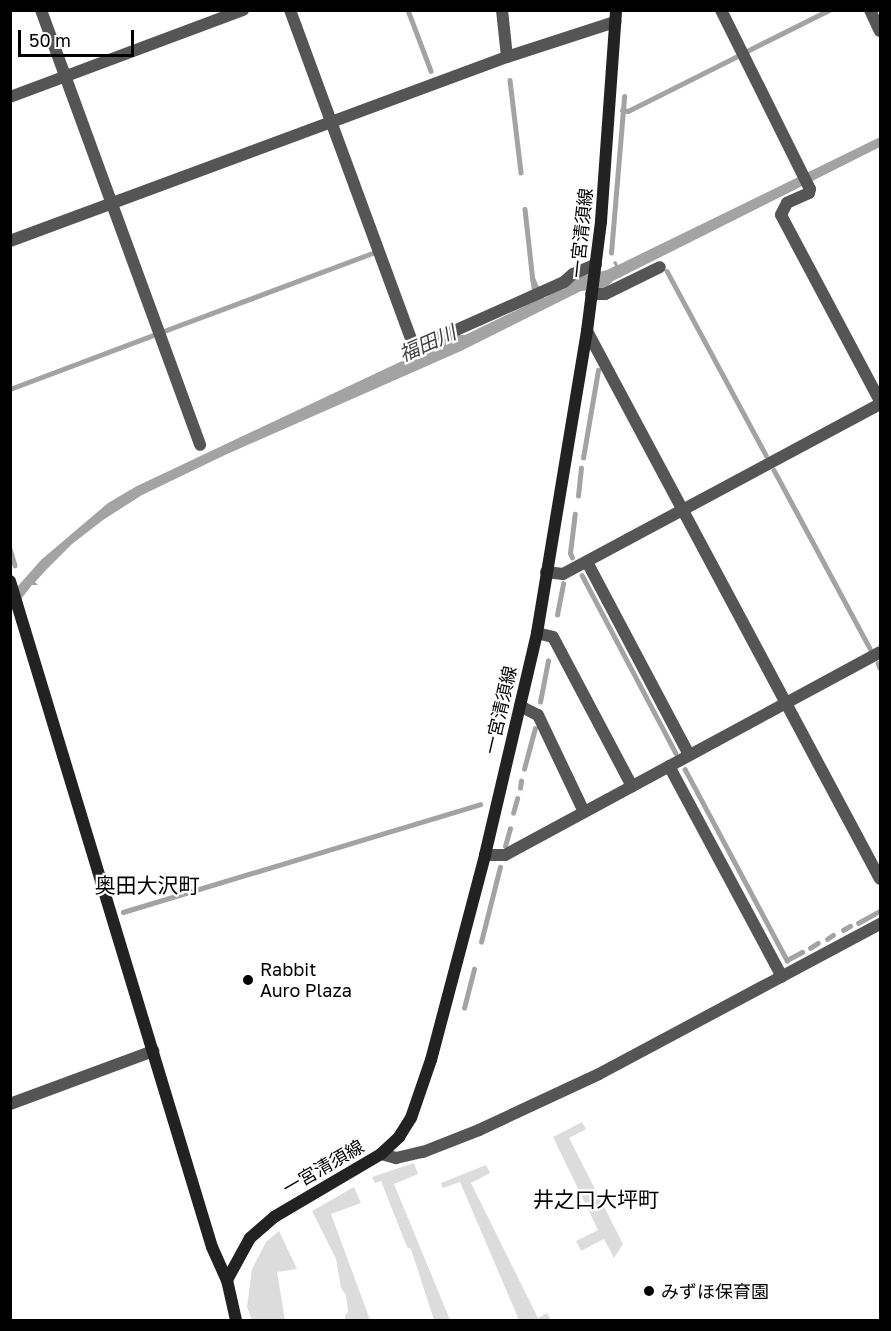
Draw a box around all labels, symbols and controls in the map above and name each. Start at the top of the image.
scale bar [21,18,136,56]
text: 50 m [29,29,71,51]
street label: 一宮清須線 [566,187,596,279]
water label: 福田川 [395,320,459,366]
street label: 一宮清須線 [479,664,521,756]
district label: 奥田大沢町 [95,872,199,898]
place label: Rabbit Auro Plaza [260,959,352,1002]
marker: Rabbit Auro Plaza [241,973,255,987]
street label: 一宮清須線 [279,1135,367,1199]
district label: 井之口大坪町 [533,1186,659,1212]
place label: みずほ保育園 [661,1280,769,1302]
marker: みずほ保育園 [642,1284,656,1298]

